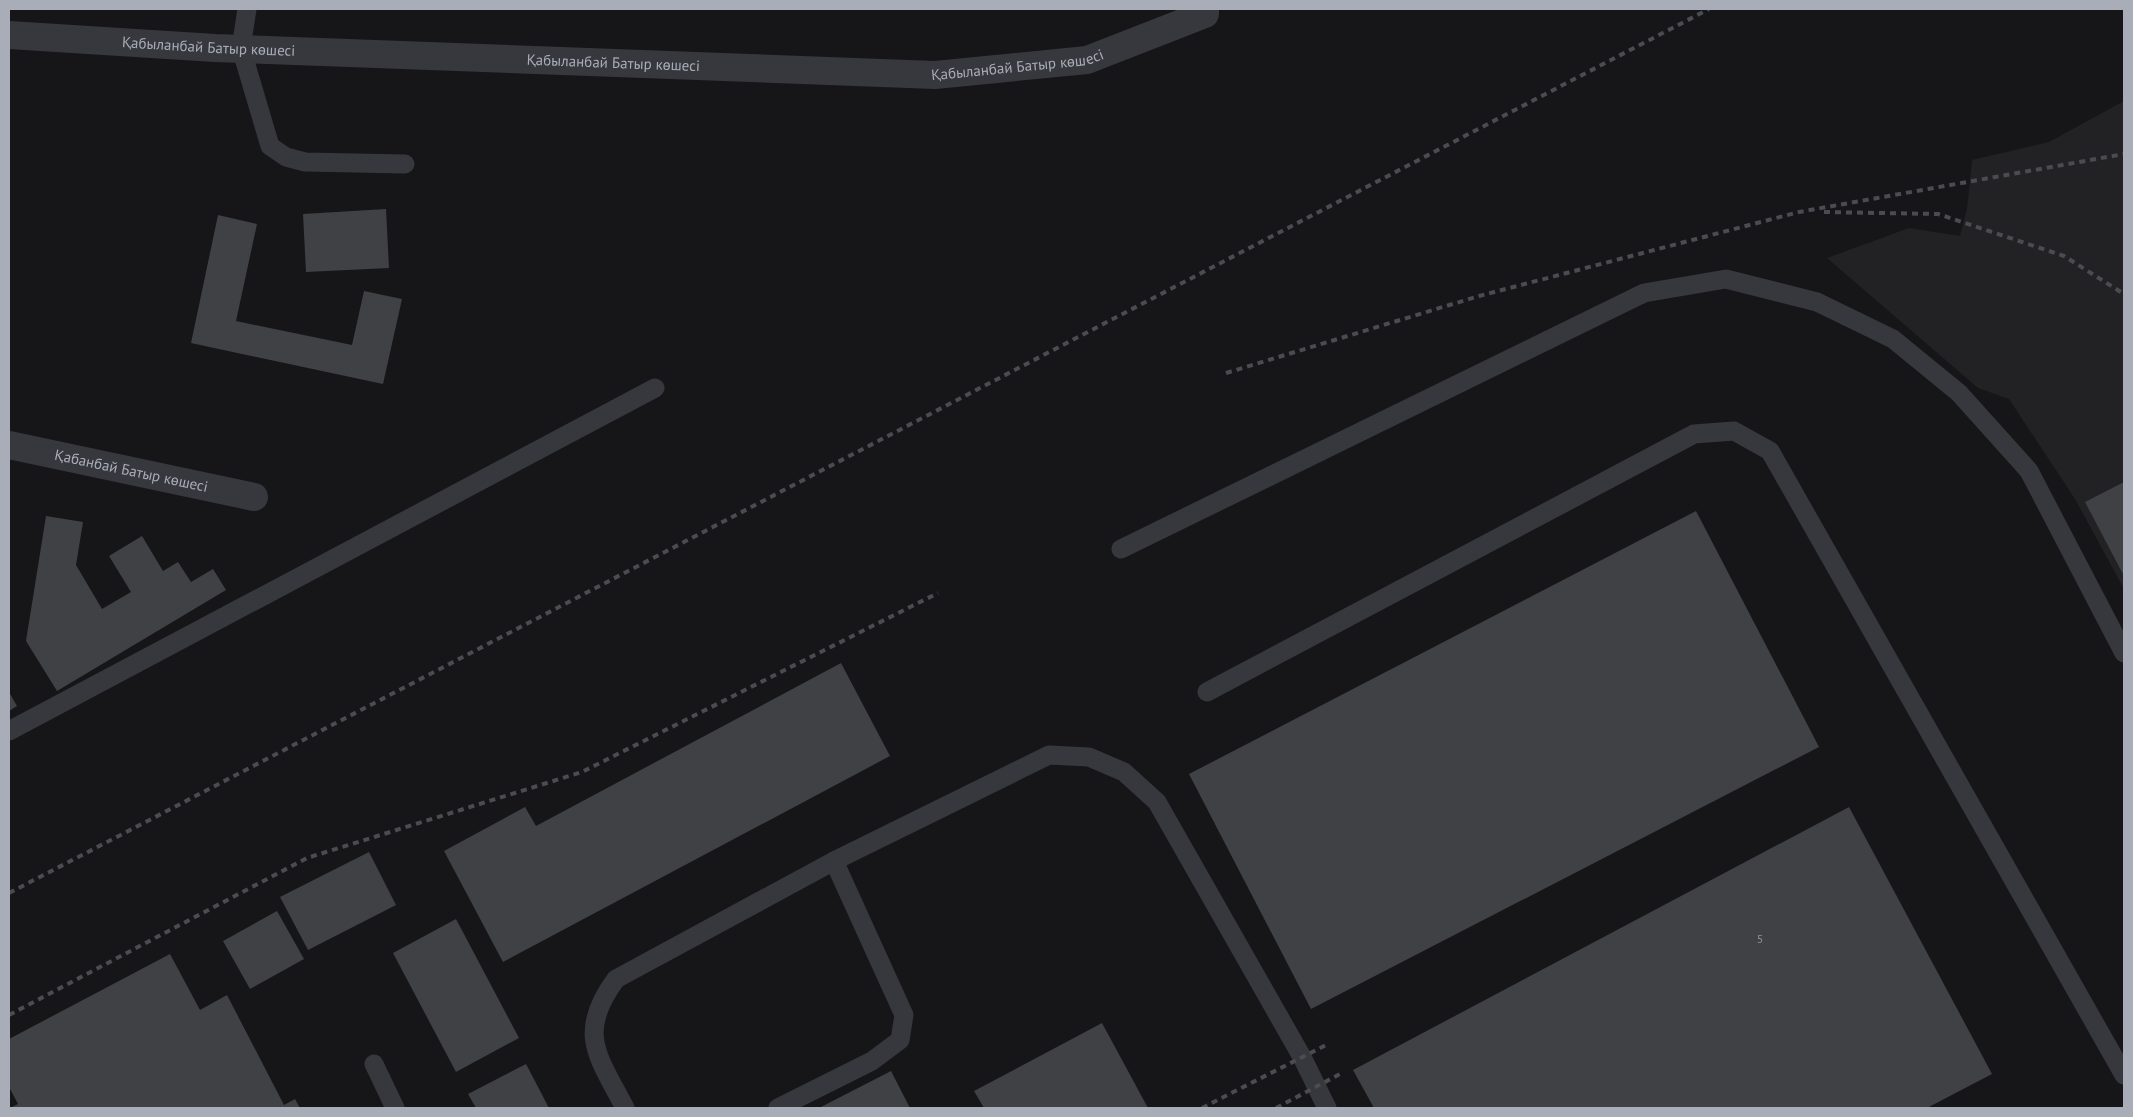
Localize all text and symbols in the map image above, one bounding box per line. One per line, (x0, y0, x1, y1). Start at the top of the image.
street label: Қабыланбай Батыр көшесі (121, 32, 296, 60)
street label: Қабыланбай Батыр көшесі (930, 44, 1106, 84)
street label: Қабыланбай Батыр көшесі (526, 50, 700, 75)
street label: Қабанбай Батыр көшесі (53, 445, 210, 496)
house number: 5 (1757, 931, 1763, 946)

